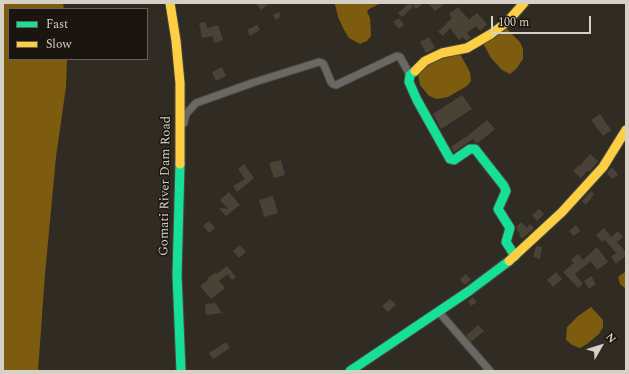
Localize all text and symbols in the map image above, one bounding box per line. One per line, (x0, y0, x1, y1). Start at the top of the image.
legend (8, 8, 148, 60)
scale bar (493, 8, 593, 34)
text: 100 m (498, 13, 529, 32)
text: Fast (46, 15, 68, 34)
text: Slow (46, 35, 71, 54)
street label: Gomati River Dam Road (157, 116, 175, 256)
north arrow (581, 326, 621, 366)
text: N (601, 329, 620, 347)

